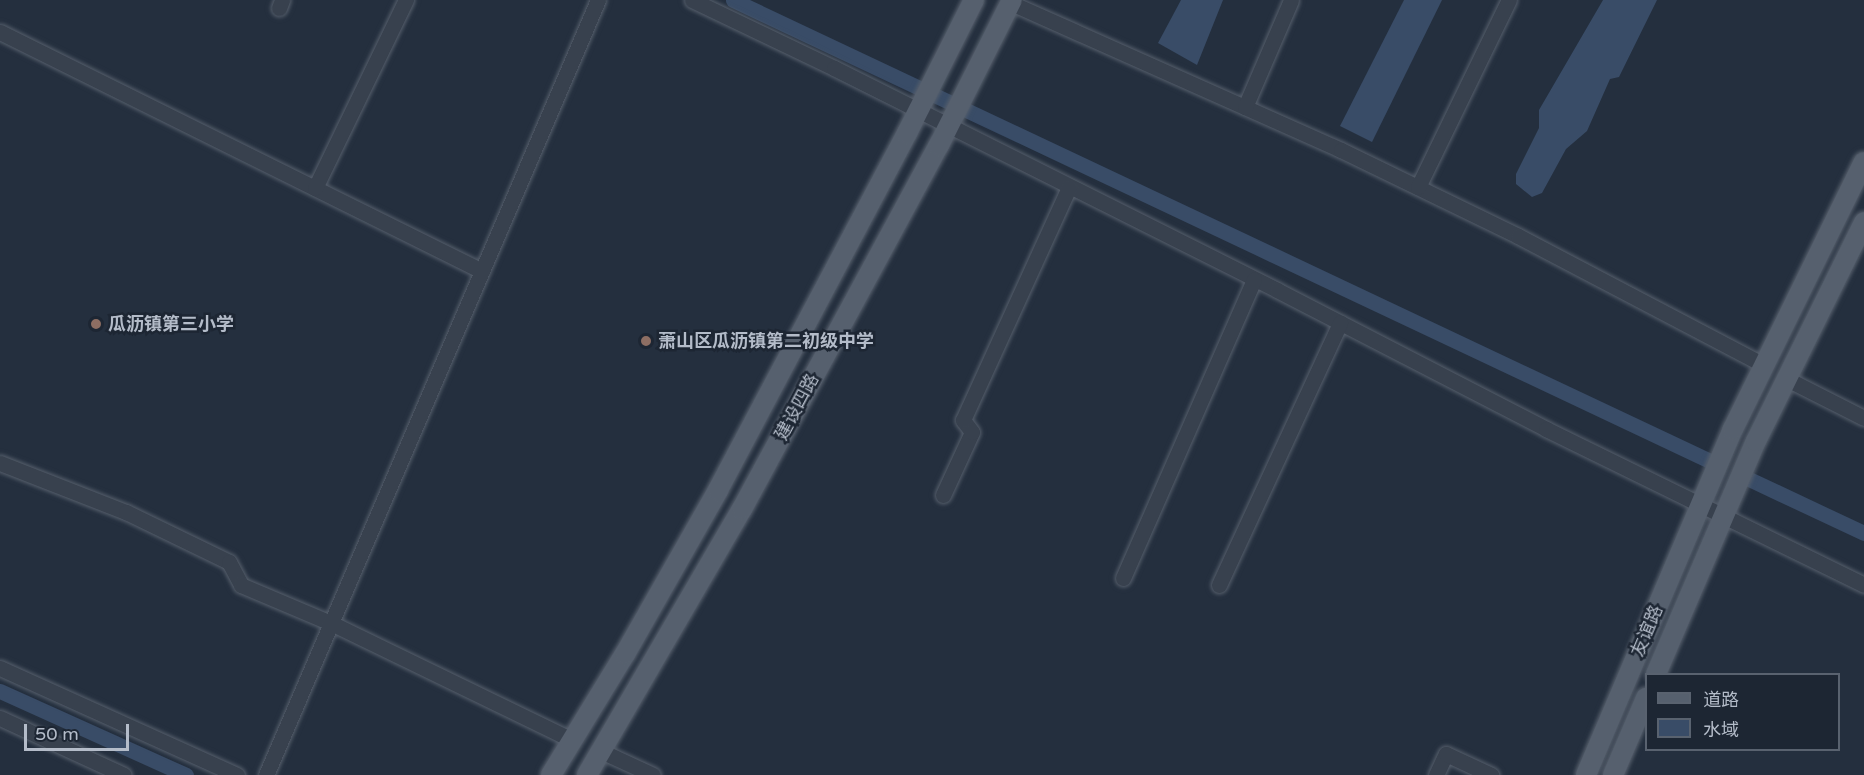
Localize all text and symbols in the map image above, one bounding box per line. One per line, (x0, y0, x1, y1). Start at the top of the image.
place label: 瓜沥镇第三小学 (108, 313, 234, 335)
marker: 瓜沥镇第三小学 (89, 317, 103, 331)
place label: 萧山区瓜沥镇第二初级中学 (658, 330, 874, 352)
marker: 萧山区瓜沥镇第二初级中学 (639, 334, 653, 348)
street label: 建设四路 (771, 370, 823, 444)
street label: 友谊路 (1627, 602, 1667, 660)
legend (1645, 673, 1840, 751)
text: 道路 (1703, 689, 1739, 711)
scale bar (27, 712, 132, 750)
text: 水域 (1703, 719, 1739, 741)
text: 50 m (35, 723, 79, 745)

